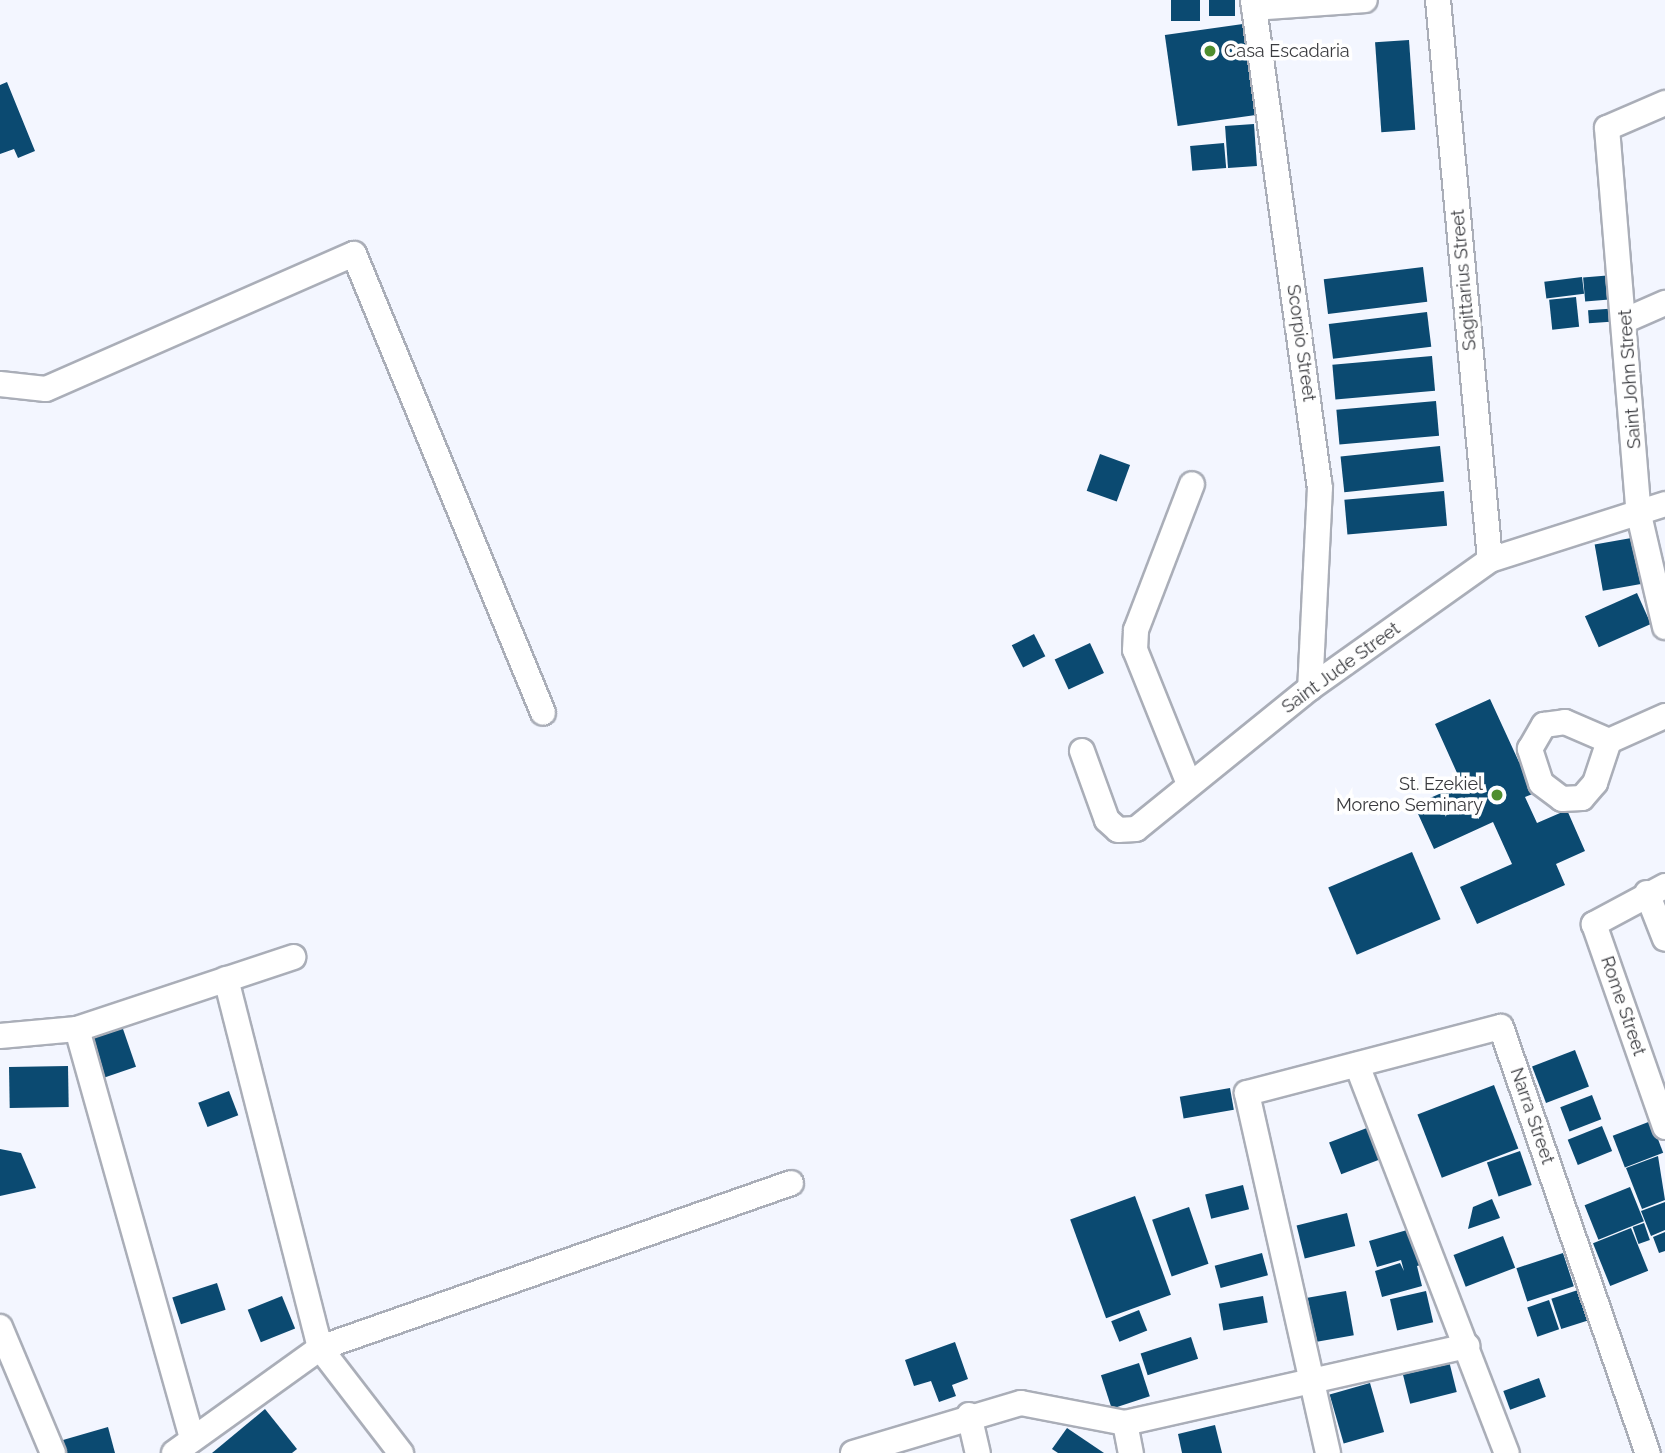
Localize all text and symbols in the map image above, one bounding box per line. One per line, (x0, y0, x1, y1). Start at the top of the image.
place label: Casa Escadaria (1224, 40, 1350, 62)
marker: Casa Escadaria (1202, 43, 1218, 59)
street label: Sagittarius Street (1447, 208, 1481, 352)
street label: Scorpio Street (1282, 283, 1320, 403)
street label: Saint John Street (1614, 308, 1646, 450)
street label: Saint Jude Street (1278, 618, 1404, 718)
place label: St. Ezekiel Moreno Seminary (1336, 774, 1483, 816)
marker: St. Ezekiel Moreno Seminary (1489, 787, 1505, 803)
street label: Rome Street (1596, 953, 1650, 1059)
street label: Narra Street (1505, 1065, 1559, 1167)

